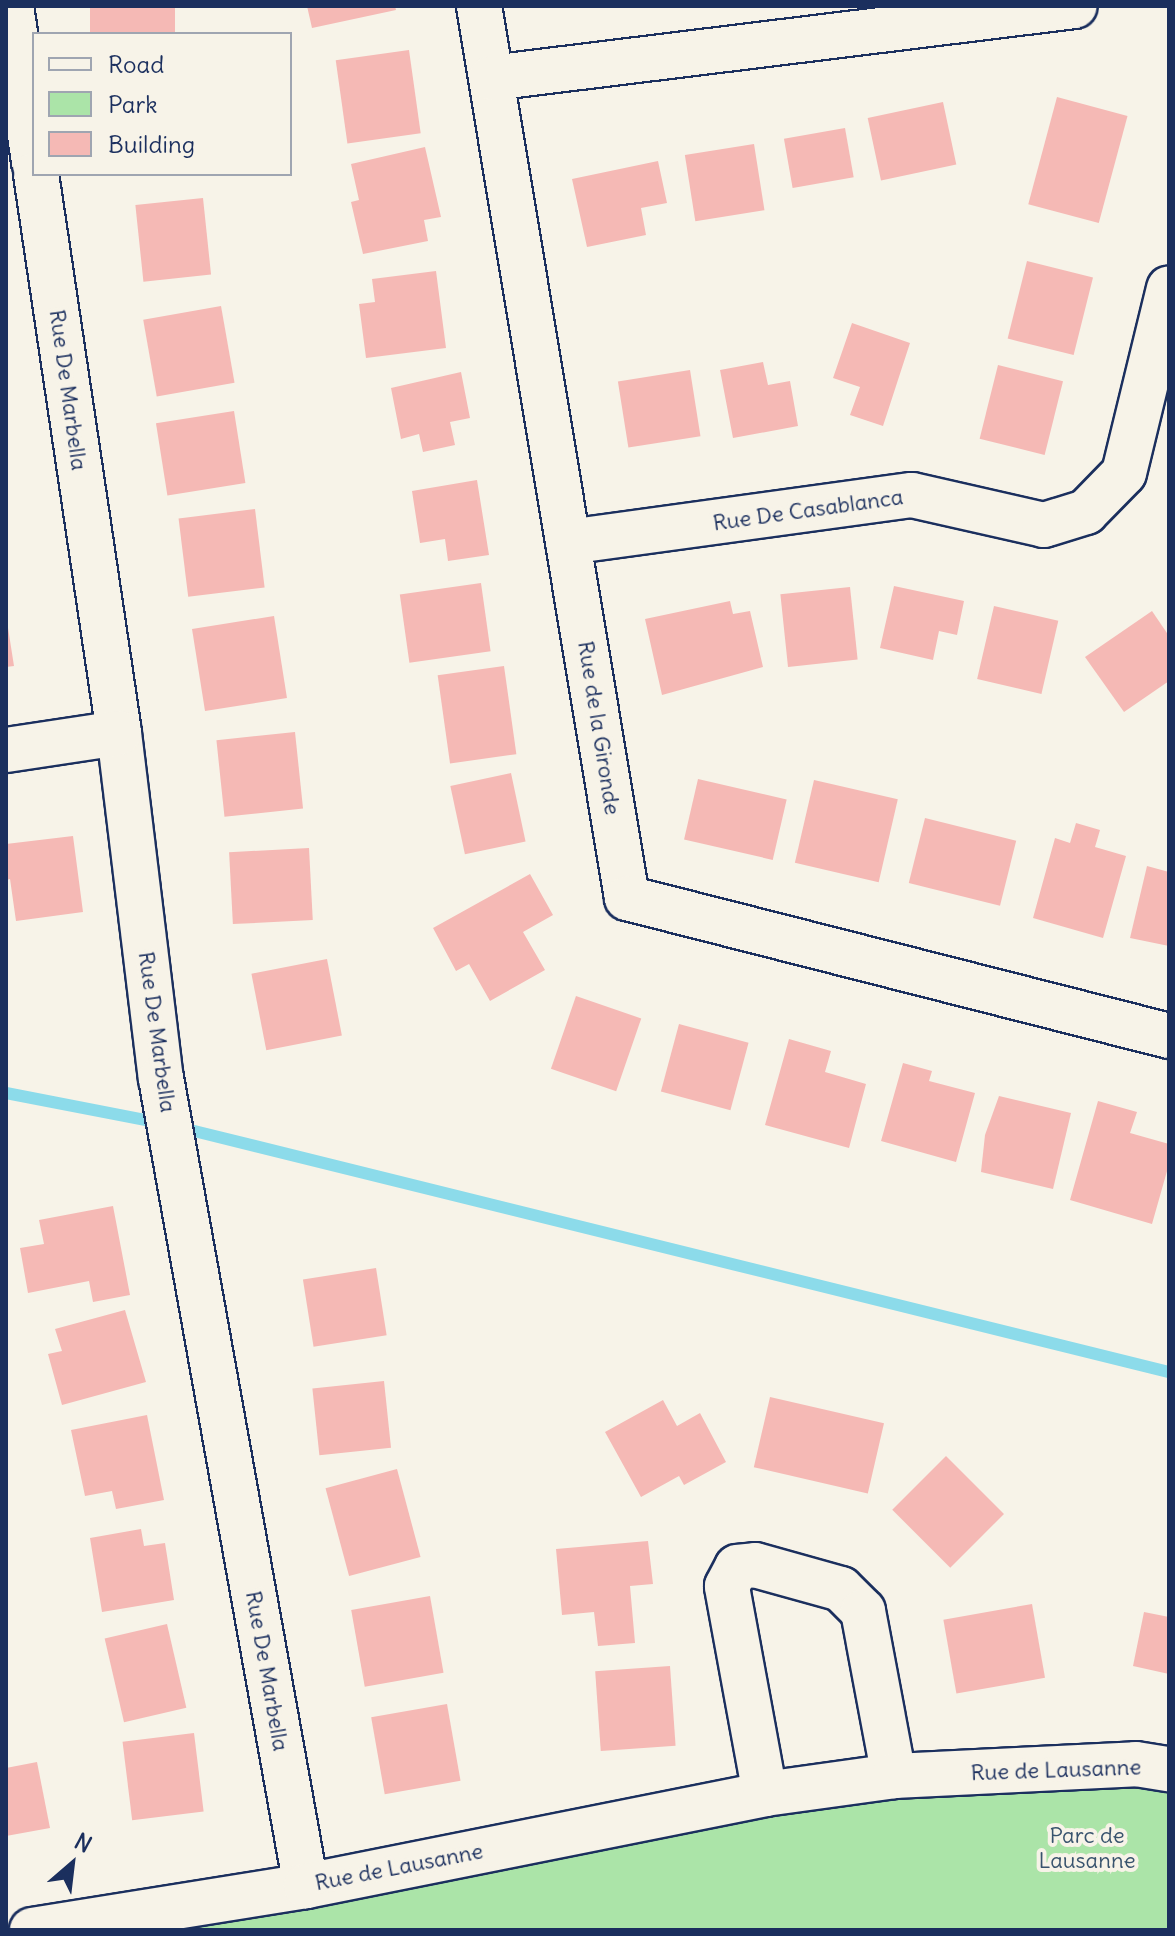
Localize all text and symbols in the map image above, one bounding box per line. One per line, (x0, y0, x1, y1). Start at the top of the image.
legend (32, 32, 292, 176)
text: Road (108, 49, 164, 79)
text: Park (108, 89, 158, 119)
text: Building (108, 129, 195, 159)
street label: Rue De Marbella (44, 308, 92, 472)
street label: Rue De Casablanca (711, 484, 905, 536)
street label: Rue de la Gironde (572, 639, 626, 817)
street label: Rue De Marbella (133, 950, 181, 1114)
street label: Rue De Marbella (240, 1589, 294, 1753)
street label: Rue de Lausanne (970, 1754, 1142, 1786)
park label: Parc de Lausanne (1038, 1822, 1136, 1874)
north arrow (32, 1824, 112, 1904)
text: N (70, 1827, 97, 1859)
street label: Rue de Lausanne (313, 1838, 485, 1896)

